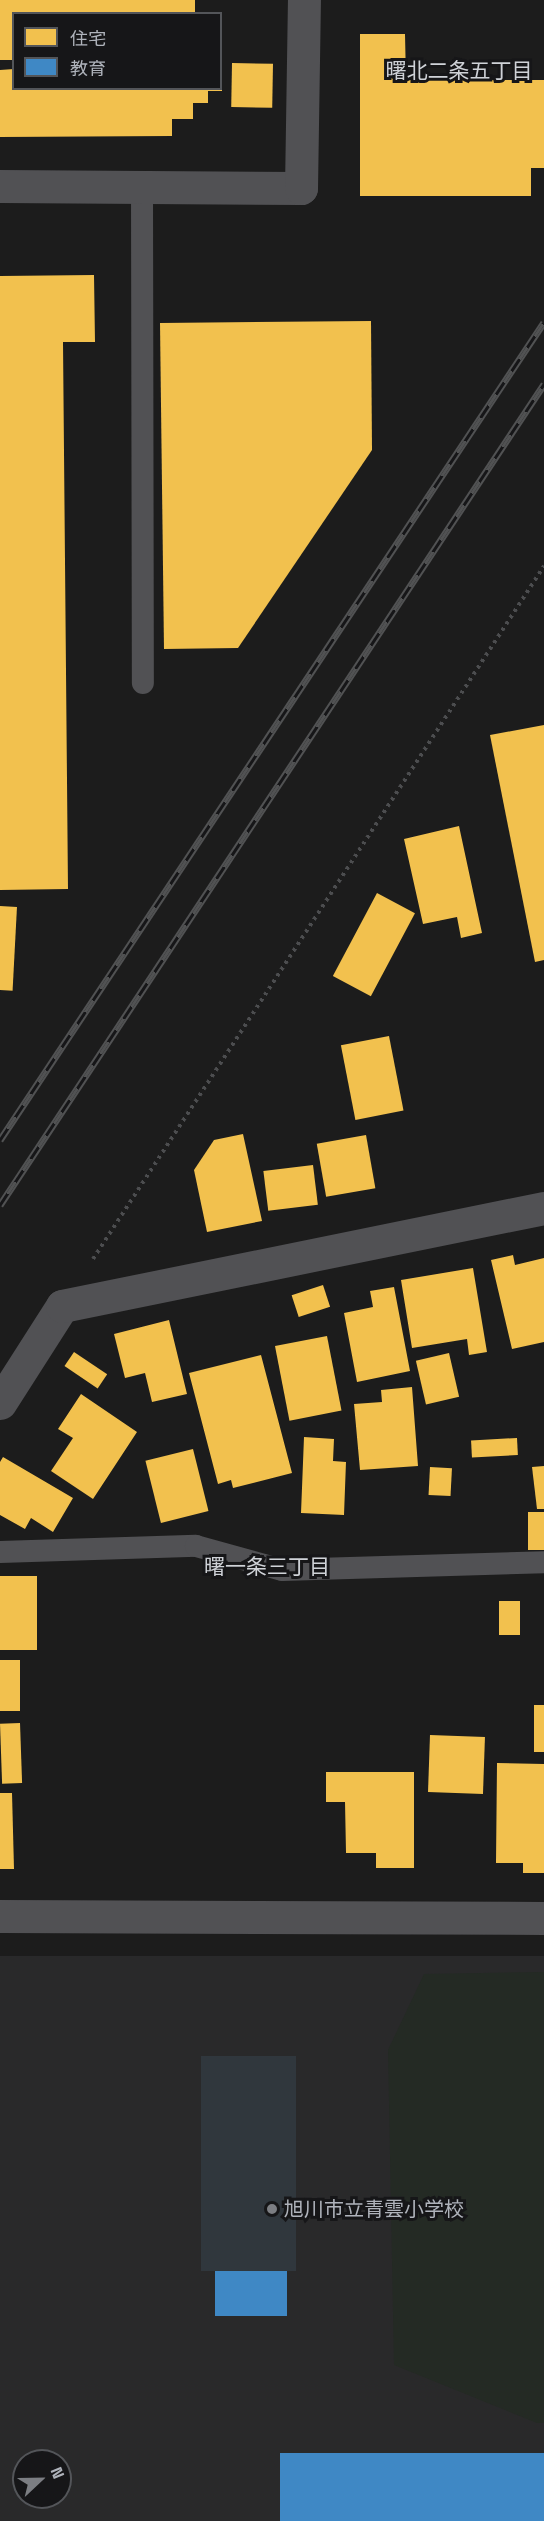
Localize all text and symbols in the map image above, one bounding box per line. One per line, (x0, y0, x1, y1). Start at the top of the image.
legend (12, 12, 222, 90)
text: 住宅 (70, 27, 106, 50)
text: 教育 (70, 57, 106, 80)
district label: 曙北二条五丁目 (386, 58, 532, 84)
district label: 曙一条三丁目 (204, 1554, 330, 1580)
place label: 旭川市立青雲小学校 (284, 2197, 464, 2221)
marker: 旭川市立青雲小学校 (265, 2202, 279, 2216)
north arrow (12, 2449, 72, 2509)
text: N (46, 2464, 69, 2482)

